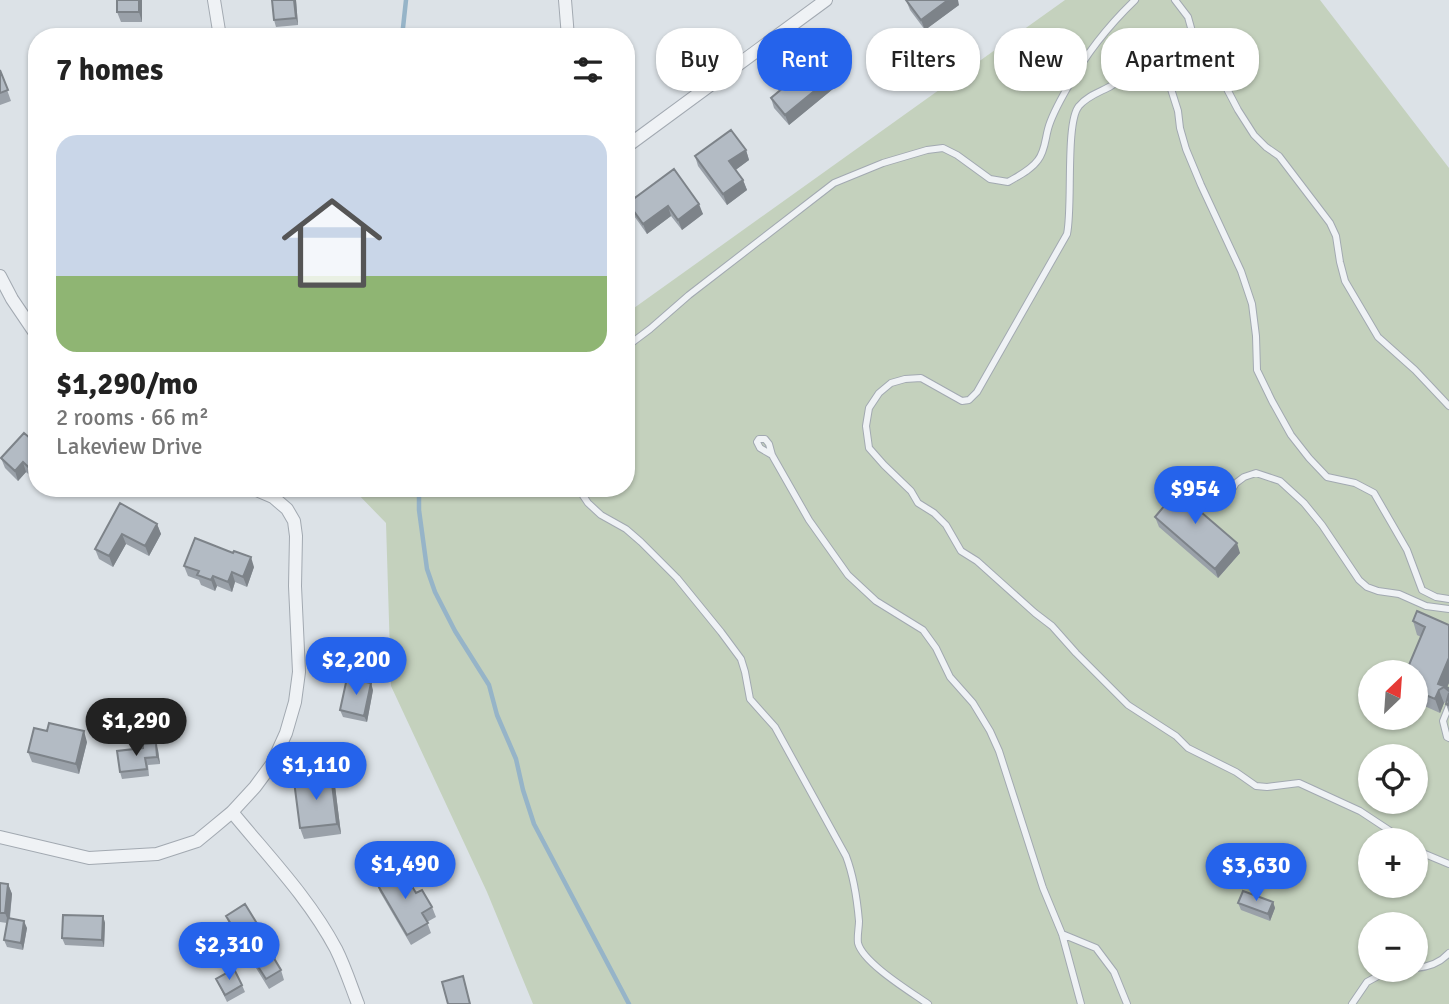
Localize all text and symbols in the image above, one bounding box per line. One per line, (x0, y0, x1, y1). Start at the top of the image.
chip: Buy (656, 28, 743, 91)
chip: Rent (757, 28, 852, 91)
chip: Filters (866, 28, 980, 91)
chip: New (994, 28, 1087, 91)
chip: Apartment (1101, 28, 1259, 91)
icon: filters (569, 51, 607, 89)
text: 7 homes (56, 52, 163, 89)
icon: home (269, 180, 395, 306)
text: $1,290/mo (56, 366, 198, 403)
text: 2 rooms · 66 m² (56, 403, 209, 432)
text: Lakeview Drive (56, 432, 203, 461)
pin: $954 (1154, 466, 1236, 526)
text: $954 (1170, 474, 1220, 503)
pin: $2,200 (299, 638, 413, 697)
text: $2,200 (322, 645, 390, 674)
north arrow (1358, 660, 1428, 730)
map controls (1358, 660, 1428, 982)
pin: $1,290 (79, 698, 193, 758)
text: $1,290 (102, 706, 170, 735)
pin: $1,110 (259, 742, 373, 802)
button: locate (1358, 744, 1428, 814)
text: $1,110 (282, 750, 350, 779)
button: + (1358, 828, 1428, 898)
pin: $1,490 (348, 842, 462, 901)
pin: $3,630 (1199, 844, 1313, 903)
text: $1,490 (371, 849, 439, 878)
text: $3,630 (1222, 851, 1290, 880)
button: − (1358, 912, 1428, 982)
pin: $2,310 (172, 922, 286, 982)
text: $2,310 (195, 930, 263, 959)

